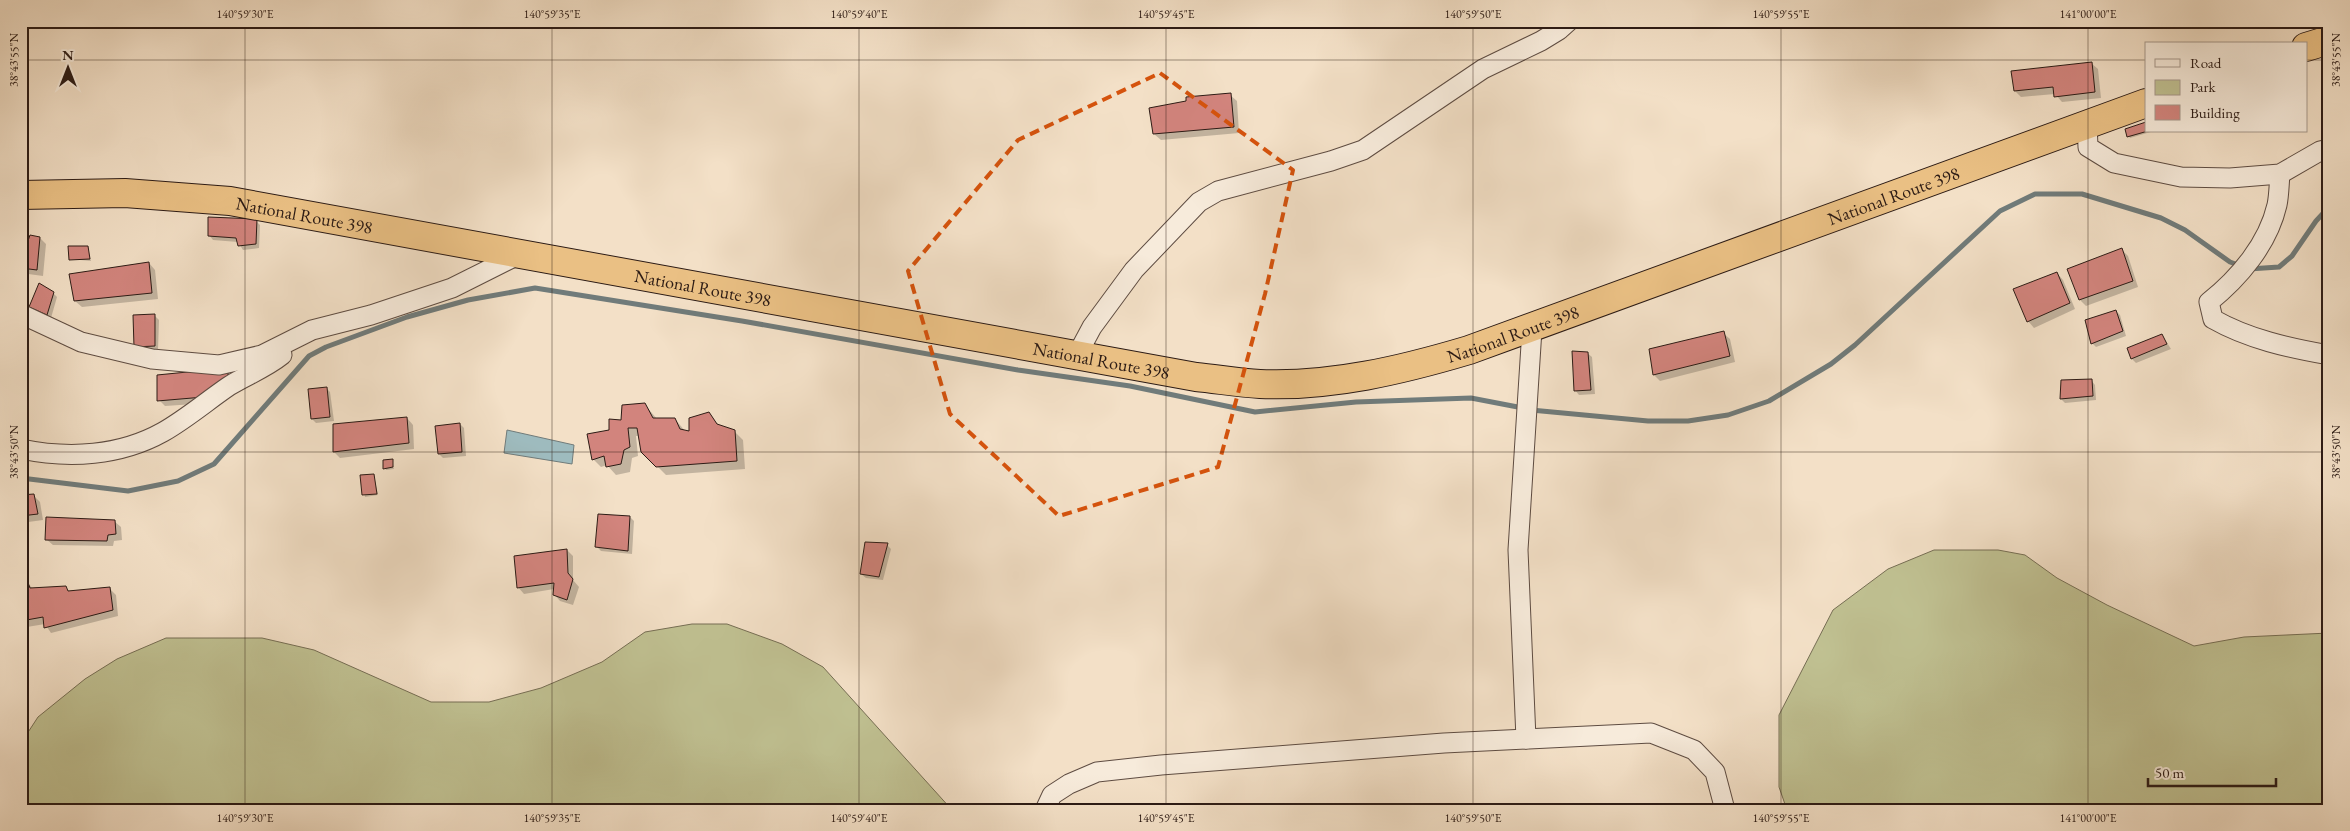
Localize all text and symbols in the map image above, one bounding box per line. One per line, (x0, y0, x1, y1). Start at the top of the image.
text: 140°59'30"E (217, 6, 274, 22)
text: 140°59'35"E (524, 6, 581, 22)
text: 140°59'40"E (831, 6, 888, 22)
text: 140°59'45"E (1138, 6, 1195, 22)
text: 140°59'50"E (1445, 6, 1502, 22)
text: 140°59'55"E (1753, 6, 1810, 22)
text: 141°00'00"E (2060, 6, 2117, 22)
text: 38°43'55"N (6, 33, 22, 87)
text: 38°43'55"N (2328, 33, 2344, 87)
north arrow (42, 42, 92, 92)
legend (2145, 42, 2308, 132)
text: N (62, 46, 74, 64)
text: Road (2190, 53, 2222, 72)
text: Park (2190, 77, 2217, 96)
text: Building (2190, 103, 2240, 122)
street label: National Route 398 (1824, 161, 1962, 230)
street label: National Route 398 (234, 191, 375, 238)
street label: National Route 398 (633, 263, 773, 311)
street label: National Route 398 (1444, 299, 1582, 367)
street label: National Route 398 (1031, 336, 1172, 383)
text: 38°43'50"N (6, 425, 22, 479)
text: 38°43'50"N (2328, 425, 2344, 479)
scale bar (2148, 756, 2275, 788)
text: 50 m (2155, 763, 2184, 782)
text: 140°59'30"E (217, 810, 274, 826)
text: 140°59'35"E (524, 810, 581, 826)
text: 140°59'40"E (831, 810, 888, 826)
text: 140°59'45"E (1138, 810, 1195, 826)
text: 140°59'50"E (1445, 810, 1502, 826)
text: 140°59'55"E (1753, 810, 1810, 826)
text: 141°00'00"E (2060, 810, 2117, 826)

